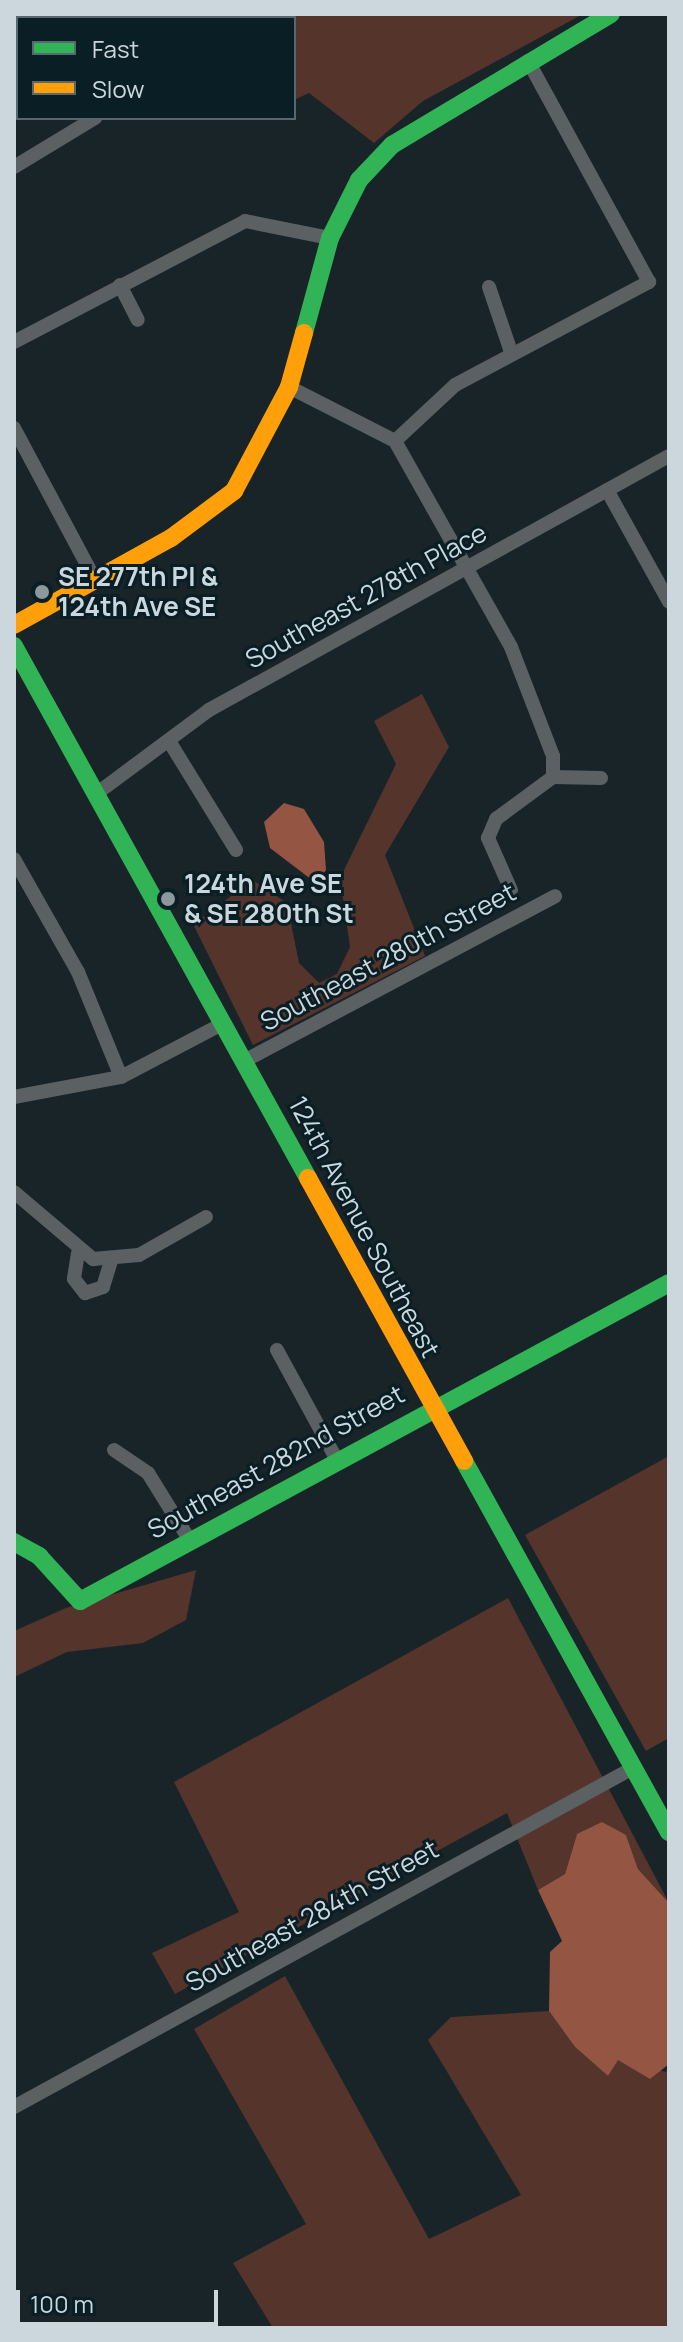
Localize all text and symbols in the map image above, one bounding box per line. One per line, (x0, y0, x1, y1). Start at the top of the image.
legend (16, 16, 296, 120)
text: Fast (92, 32, 139, 65)
text: Slow (92, 72, 145, 105)
street label: Southeast 278th Place (240, 517, 492, 675)
place label: SE 277th Pl & 124th Ave SE (58, 561, 218, 622)
marker: SE 277th Pl & 124th Ave SE (33, 583, 51, 601)
place label: 124th Ave SE & SE 280th St (184, 868, 354, 930)
street label: Southeast 280th Street (255, 876, 521, 1038)
marker: 124th Ave SE & SE 280th St (159, 890, 177, 908)
street label: 124th Avenue Southeast (282, 1091, 446, 1363)
street label: Southeast 282nd Street (142, 1378, 410, 1546)
street label: Southeast 284th Street (180, 1834, 444, 1998)
scale bar (20, 2274, 222, 2324)
text: 100 m (30, 2287, 94, 2320)

